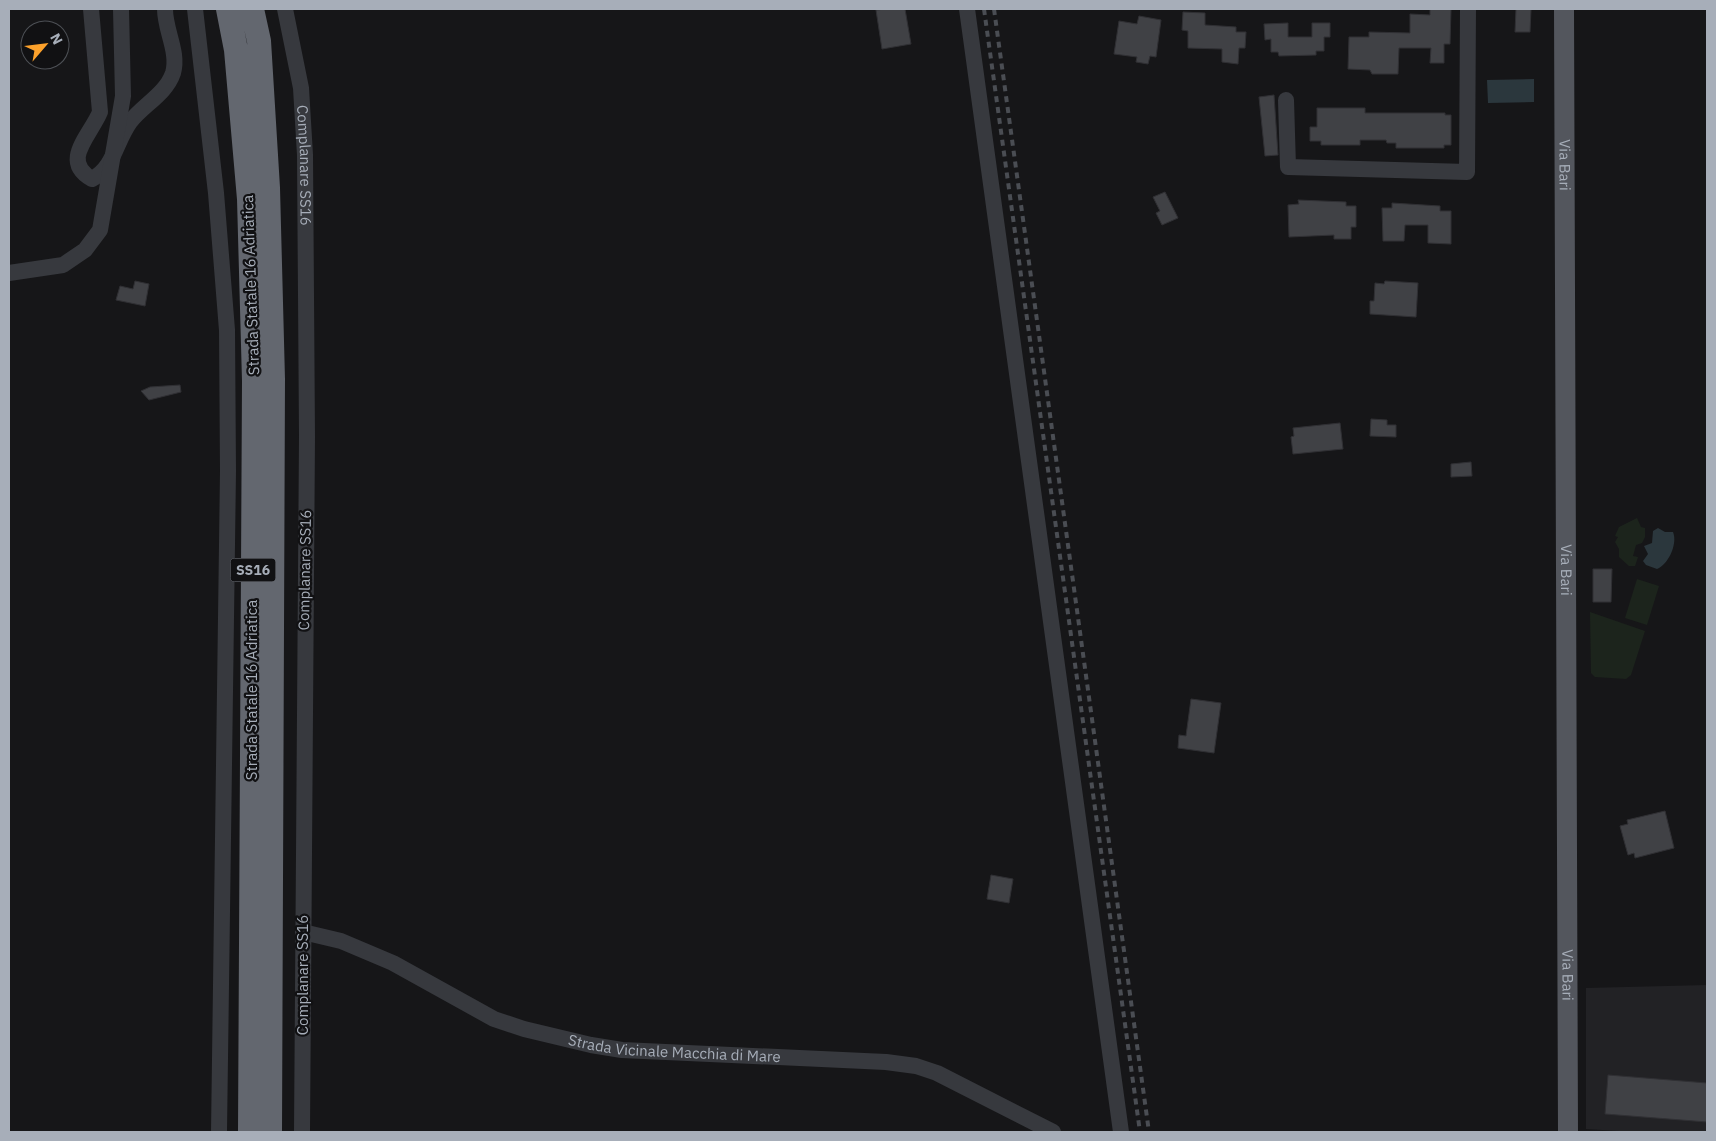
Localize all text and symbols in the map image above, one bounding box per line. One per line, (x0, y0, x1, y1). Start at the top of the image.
north arrow (20, 20, 70, 70)
text: N (46, 30, 67, 48)
street label: Complanare SS16 (293, 104, 316, 226)
street label: Via Bari (1555, 139, 1575, 191)
street label: Strada Statale 16 Adriatica (238, 194, 263, 376)
street label: Complanare SS16 (294, 510, 315, 630)
street label: Via Bari (1557, 544, 1576, 596)
road number: SS16 (230, 558, 276, 582)
street label: Strada Statale 16 Adriatica (242, 600, 261, 780)
street label: Complanare SS16 (293, 915, 312, 1035)
street label: Via Bari (1558, 949, 1578, 1001)
street label: Strada Vicinale Macchia di Mare (566, 1030, 781, 1066)

